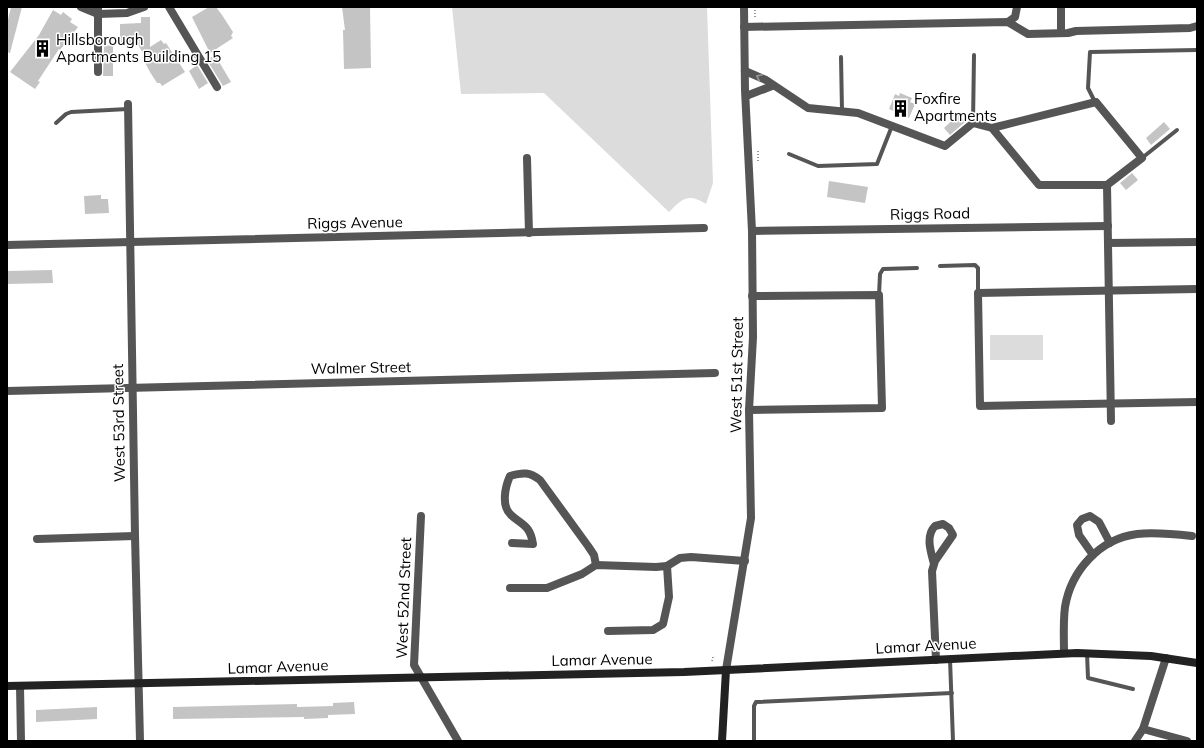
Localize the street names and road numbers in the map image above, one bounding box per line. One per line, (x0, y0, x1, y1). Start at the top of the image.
street label: Riggs Road (890, 203, 970, 224)
street label: Riggs Avenue (307, 212, 403, 233)
street label: West 51st Street (726, 317, 747, 433)
street label: Walmer Street (311, 357, 411, 378)
street label: West 53rd Street (108, 364, 129, 482)
street label: West 52nd Street (392, 537, 415, 659)
street label: Lamar Avenue (875, 633, 977, 658)
street label: Lamar Avenue (551, 649, 653, 670)
street label: Lamar Avenue (227, 655, 329, 678)

